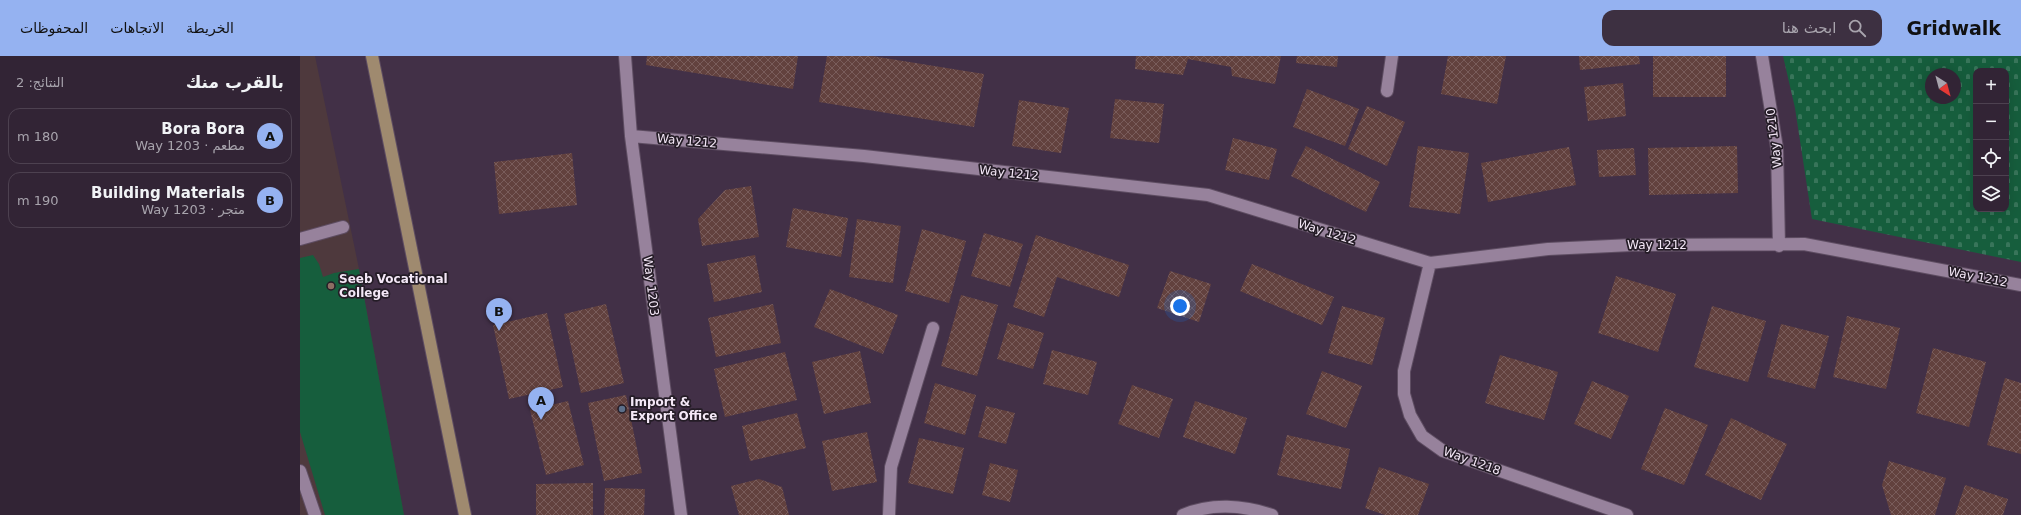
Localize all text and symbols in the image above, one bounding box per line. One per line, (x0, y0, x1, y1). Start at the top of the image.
search box (1602, 10, 1882, 46)
icon: search (1846, 17, 1868, 39)
text: Gridwalk (1906, 17, 2001, 39)
text: ابحث هنا (1782, 19, 1836, 37)
text: المحفوظات (20, 20, 88, 36)
text: الاتجاهات (110, 20, 164, 36)
text: الخريطة (186, 20, 234, 36)
north arrow (1925, 68, 1961, 104)
map controls (1973, 68, 2009, 212)
button: + (1973, 68, 2009, 104)
text: بالقرب منك (186, 72, 284, 92)
text: النتائج: 2 (16, 75, 64, 90)
button: − (1973, 104, 2009, 140)
street label: Way 1210 (1763, 107, 1785, 169)
text: Bora Bora (161, 120, 245, 138)
text: 180 m (17, 129, 59, 144)
text: A (265, 129, 275, 144)
street label: Way 1212 (657, 131, 717, 151)
text: مطعم · Way 1203 (135, 138, 245, 153)
button: locate (1973, 140, 2009, 176)
street label: Way 1212 (978, 163, 1040, 183)
button: layers (1973, 176, 2009, 212)
text: Building Materials (91, 184, 245, 202)
text: 190 m (17, 193, 59, 208)
text: B (265, 193, 275, 208)
text: متجر · Way 1203 (141, 202, 245, 217)
street label: Way 1212 (1296, 217, 1358, 247)
street label: Way 1212 (1627, 238, 1687, 252)
street label: Way 1203 (640, 255, 662, 317)
street label: Way 1212 (1947, 264, 2009, 290)
place label: Seeb Vocational College (339, 272, 448, 300)
marker: Seeb Vocational College (326, 281, 336, 291)
your location (1170, 296, 1190, 316)
pin: B (486, 298, 512, 331)
pin: A (528, 387, 554, 420)
place label: Import & Export Office (630, 395, 717, 423)
marker: Import & Export Office (617, 404, 627, 414)
street label: Way 1218 (1441, 444, 1503, 478)

